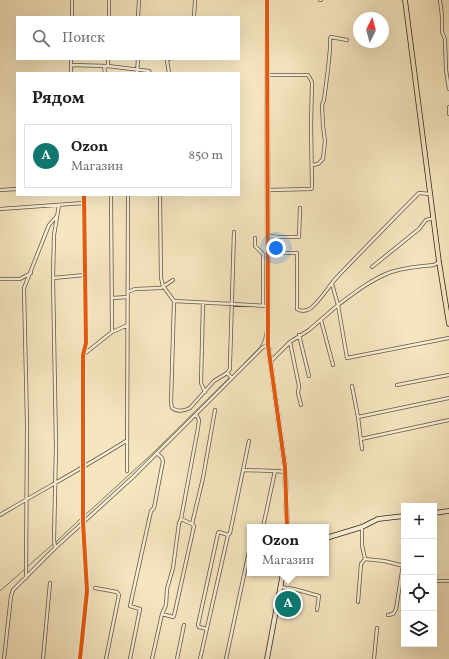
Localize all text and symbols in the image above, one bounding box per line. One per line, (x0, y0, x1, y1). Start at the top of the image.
north arrow (353, 12, 389, 48)
search box (16, 16, 240, 60)
icon: search (30, 27, 52, 49)
text: Поиск (62, 28, 105, 49)
text: Рядом (32, 87, 85, 110)
text: Ozon (71, 137, 108, 158)
text: A (41, 147, 51, 165)
text: 850 m (189, 147, 223, 165)
text: Магазин (71, 158, 123, 176)
your location (266, 238, 286, 258)
map controls (401, 503, 437, 647)
button: + (401, 503, 437, 539)
popup (247, 524, 329, 576)
text: Ozon (262, 531, 299, 552)
button: − (401, 539, 437, 575)
text: Магазин (262, 552, 314, 570)
button: locate (401, 575, 437, 611)
pin: A (275, 589, 301, 619)
button: layers (401, 611, 437, 647)

